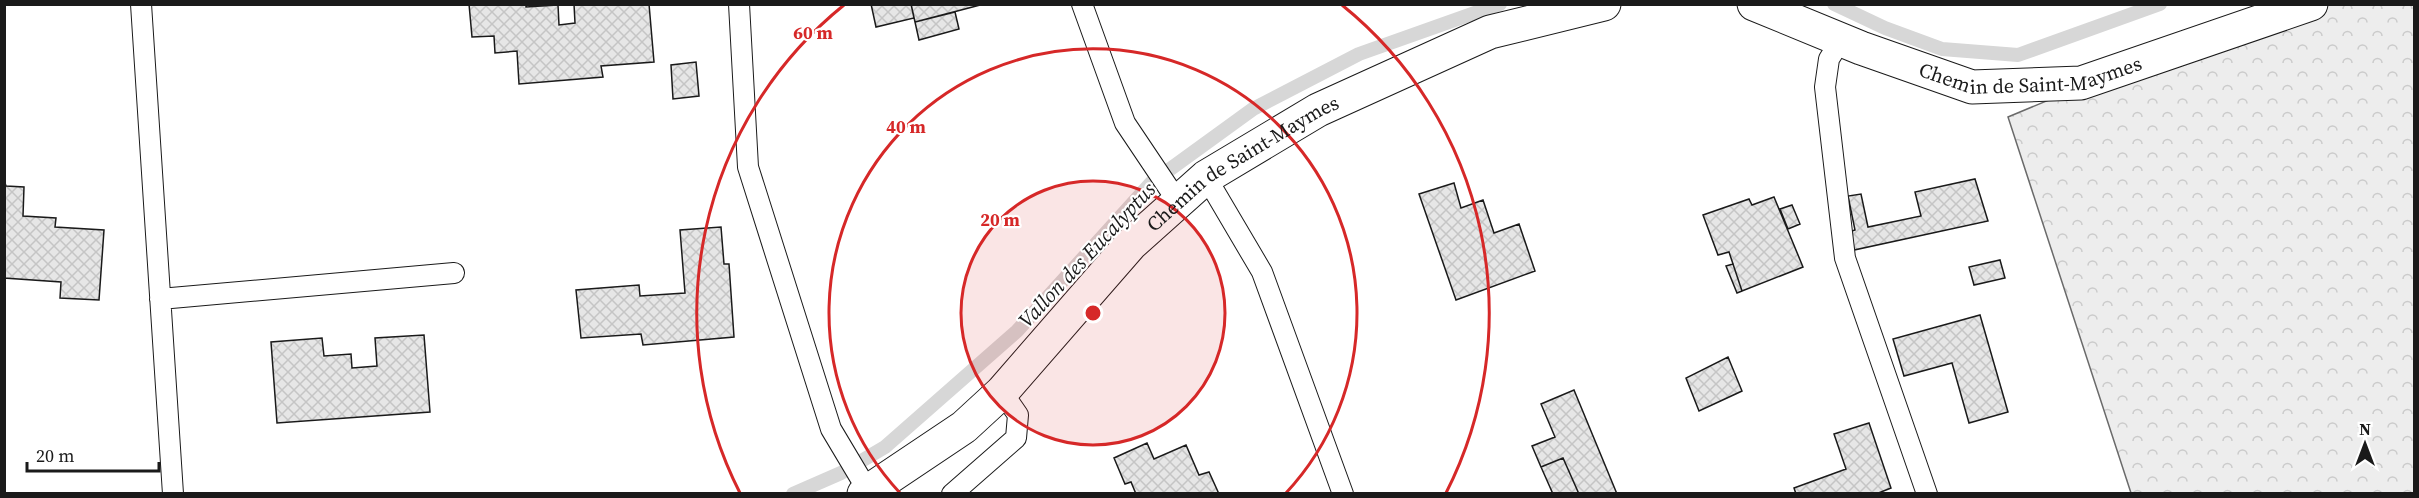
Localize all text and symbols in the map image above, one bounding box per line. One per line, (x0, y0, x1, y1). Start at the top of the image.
text: 60 m (793, 20, 833, 45)
street label: Chemin de Saint-Maymes (1915, 49, 2146, 101)
street label: Chemin de Saint-Maymes (1140, 88, 1343, 238)
text: 40 m (886, 114, 926, 139)
water label: Vallon des Eucalyptus (1011, 175, 1162, 334)
text: 20 m (980, 207, 1020, 232)
centre of rings (1083, 303, 1103, 323)
north arrow (2335, 414, 2395, 474)
text: N (2359, 418, 2371, 440)
scale bar (27, 435, 159, 473)
text: 20 m (36, 443, 74, 468)

